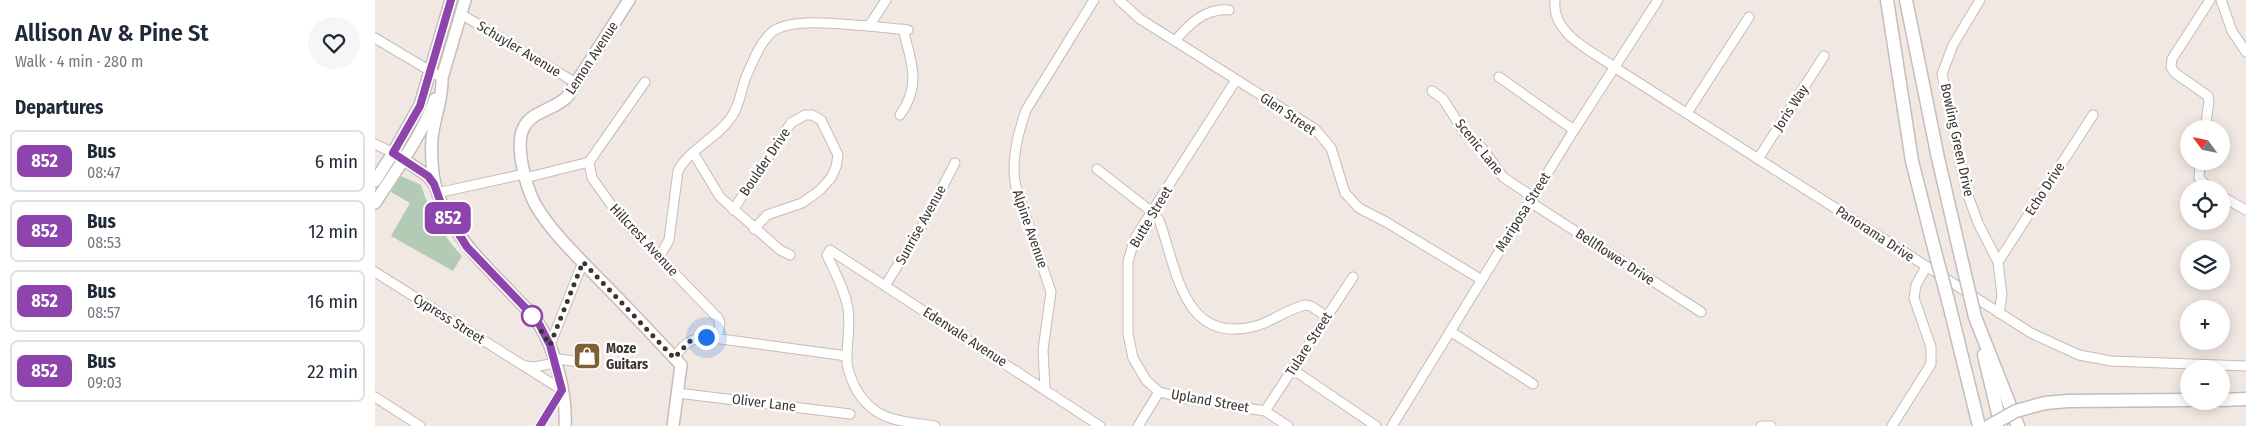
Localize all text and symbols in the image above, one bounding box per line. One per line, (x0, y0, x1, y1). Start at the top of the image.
button: heart (308, 17, 360, 69)
street label: Schuyler Avenue (474, 17, 564, 81)
street label: Lemon Avenue (562, 18, 622, 98)
text: Allison Av & Pine St (15, 19, 209, 47)
text: Walk · 4 min · 280 m (15, 52, 143, 71)
street label: Joris Way (1770, 81, 1813, 134)
street label: Bowling Green Drive (1937, 82, 1977, 198)
street label: Glen Street (1257, 89, 1319, 139)
text: Departures (15, 96, 103, 119)
street label: Scenic Lane (1451, 116, 1507, 178)
north arrow (2180, 120, 2230, 170)
map controls (2180, 120, 2230, 410)
street label: Boulder Drive (736, 125, 794, 199)
text: Bus (87, 140, 116, 163)
text: 852 (31, 150, 58, 172)
text: 6 min (315, 150, 358, 173)
street label: Echo Drive (2022, 159, 2068, 219)
text: 08:47 (87, 163, 121, 182)
street label: Mariposa Street (1492, 169, 1554, 255)
button: locate (2180, 180, 2230, 230)
street label: Sunrise Avenue (892, 182, 950, 268)
street label: Butte Street (1126, 183, 1176, 251)
street label: Alpine Avenue (1009, 188, 1051, 270)
street label: Hillcrest Avenue (606, 200, 682, 280)
line badge: 852 (419, 202, 477, 234)
street label: Panorama Drive (1833, 202, 1917, 266)
text: 852 (435, 207, 461, 229)
text: Bus (87, 210, 116, 233)
text: 852 (31, 220, 58, 242)
text: 12 min (308, 220, 358, 243)
street label: Bellflower Drive (1572, 225, 1658, 289)
text: 08:53 (87, 233, 121, 252)
button: layers (2180, 240, 2230, 290)
text: Bus (87, 280, 116, 303)
text: 852 (31, 290, 58, 312)
text: 16 min (307, 290, 358, 313)
street label: Cypress Street (410, 290, 488, 348)
button: + (2180, 300, 2230, 350)
text: 08:57 (87, 303, 120, 322)
street label: Edenvale Avenue (920, 304, 1010, 370)
unlabelled marker (521, 305, 543, 327)
street label: Tulare Street (1282, 308, 1336, 379)
your location (694, 325, 719, 350)
place label: Moze Guitars (606, 340, 648, 373)
shop icon: Moze Guitars (572, 341, 602, 371)
text: Bus (87, 350, 116, 373)
text: 852 (31, 360, 58, 382)
text: 22 min (307, 360, 358, 383)
button: − (2180, 360, 2230, 410)
text: 09:03 (87, 373, 122, 392)
street label: Upland Street (1170, 386, 1251, 416)
street label: Oliver Lane (731, 391, 797, 415)

